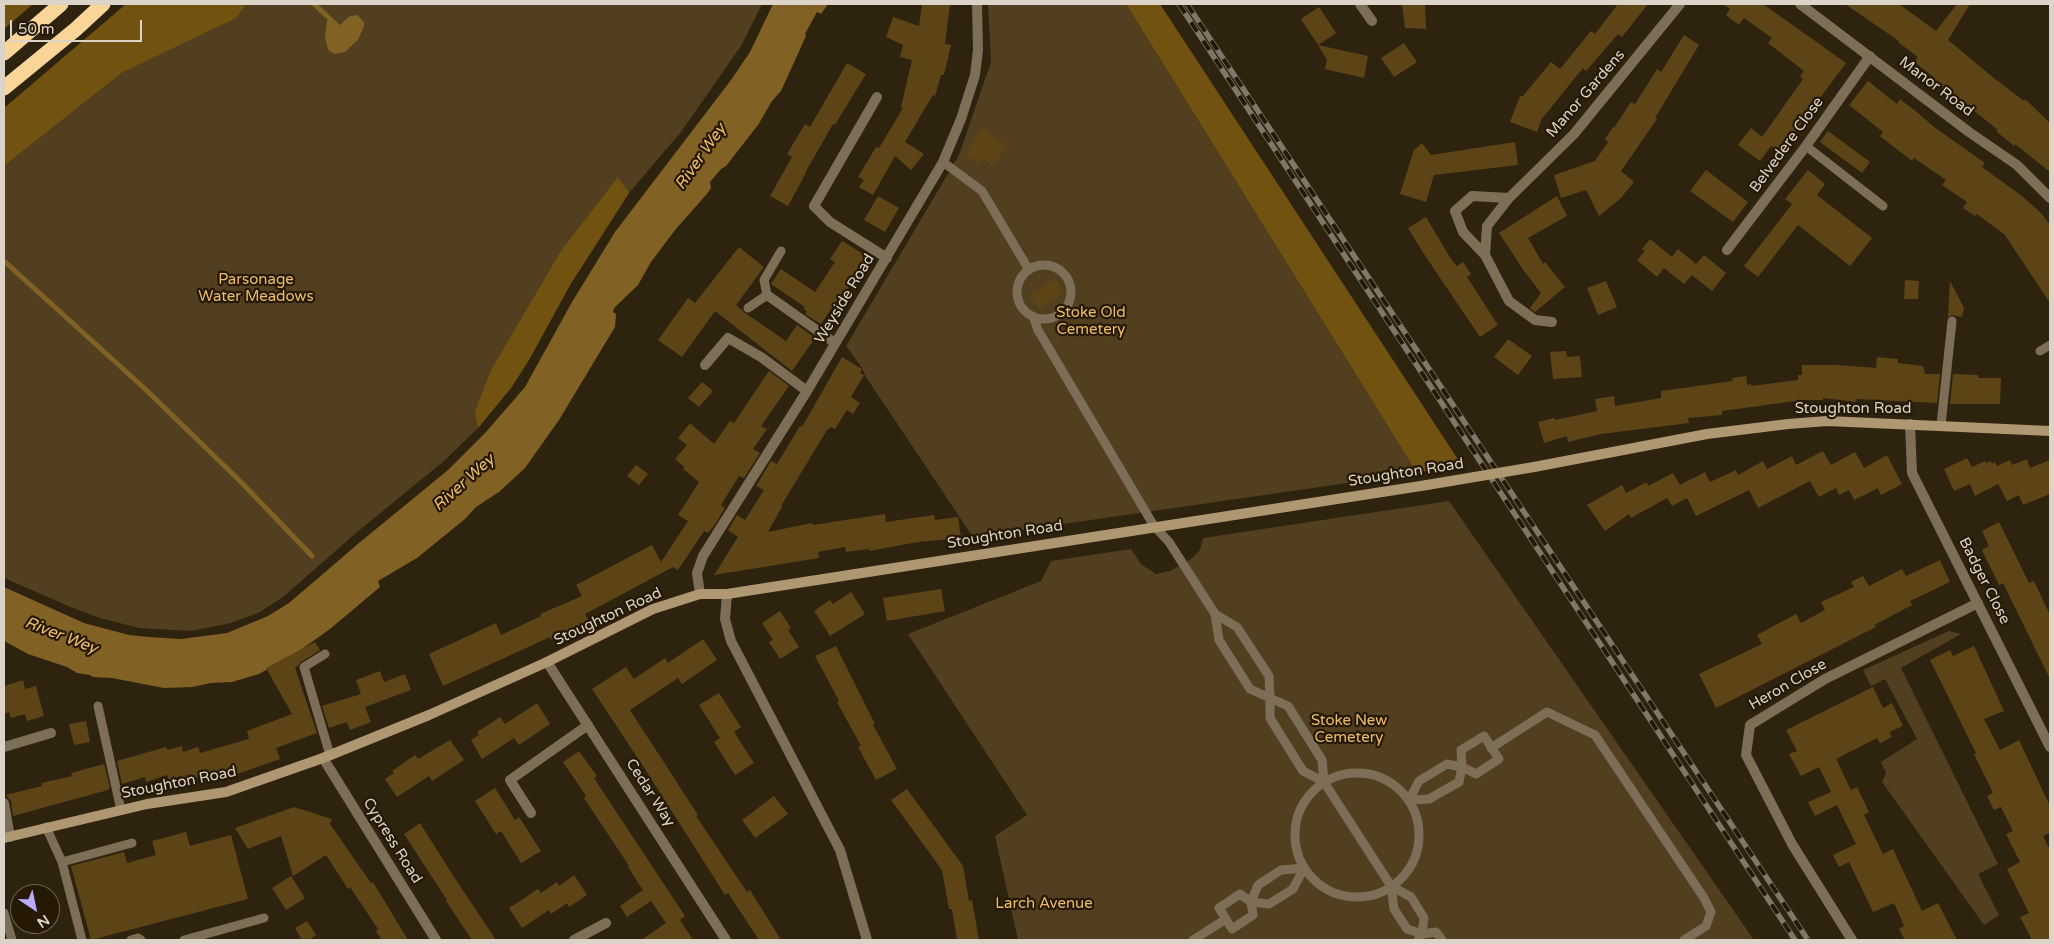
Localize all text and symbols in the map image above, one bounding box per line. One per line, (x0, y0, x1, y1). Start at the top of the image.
scale bar (12, 10, 145, 42)
text: 50 m (18, 20, 55, 38)
street label: Manor Gardens (1543, 46, 1629, 142)
street label: Manor Road (1895, 53, 1977, 121)
street label: Belvedere Close (1746, 94, 1828, 196)
water label: River Wey (671, 120, 731, 194)
street label: Weyside Road (811, 251, 879, 347)
park label: Parsonage Water Meadows (198, 271, 314, 306)
park label: Stoke Old Cemetery (1056, 304, 1126, 339)
street label: Stoughton Road (1795, 400, 1911, 418)
water label: River Wey (429, 450, 499, 516)
street label: Stoughton Road (1347, 455, 1465, 491)
street label: Stoughton Road (946, 517, 1064, 553)
street label: Badger Close (1954, 535, 2014, 627)
street label: Stoughton Road (551, 584, 665, 650)
water label: River Wey (22, 613, 100, 659)
street label: Heron Close (1746, 656, 1830, 714)
park label: Stoke New Cemetery (1311, 712, 1387, 747)
street label: Cedar Way (621, 756, 679, 830)
street label: Stoughton Road (120, 763, 238, 803)
street label: Cypress Road (359, 795, 425, 887)
north arrow (10, 884, 60, 934)
park label: Larch Avenue (995, 895, 1093, 913)
text: N (34, 911, 53, 931)

